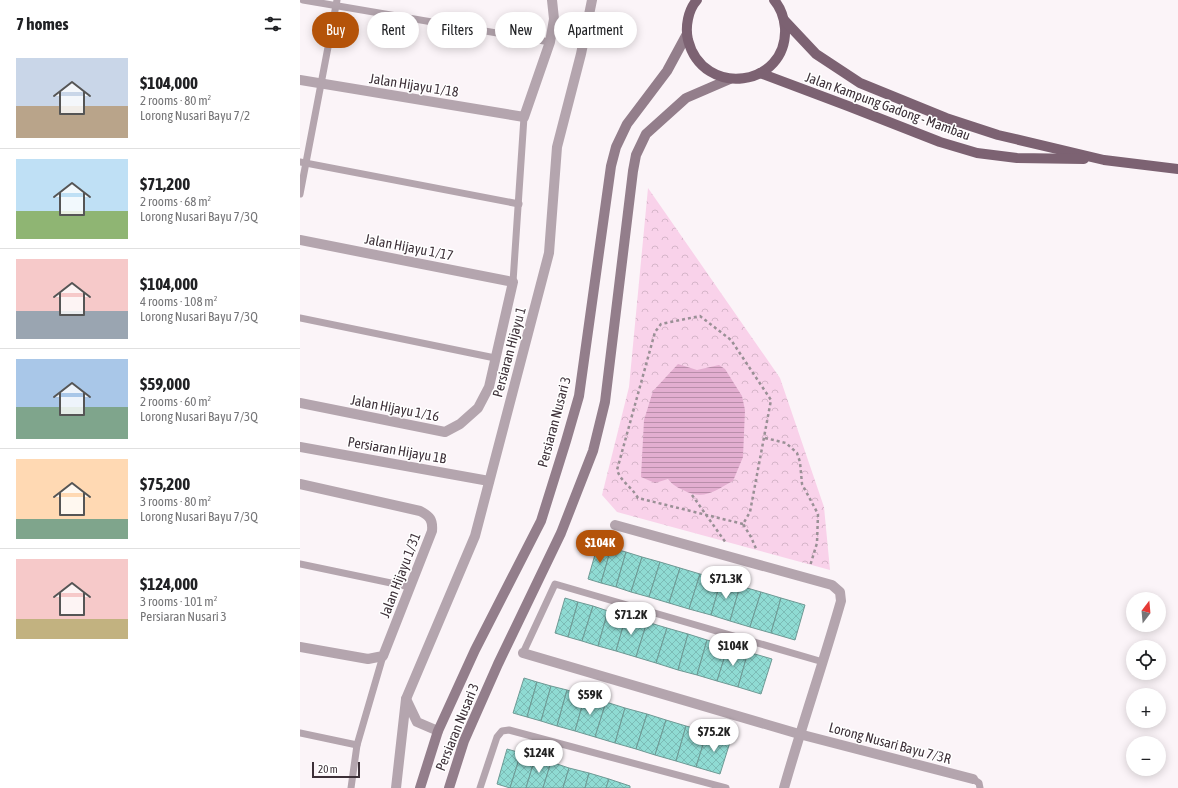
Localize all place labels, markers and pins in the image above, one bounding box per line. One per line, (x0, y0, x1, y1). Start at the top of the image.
pin: $104K (572, 530, 628, 564)
pin: $71.3K (693, 566, 759, 600)
pin: $71.2K (598, 602, 664, 636)
pin: $104K (705, 633, 761, 667)
pin: $59K (566, 682, 614, 716)
pin: $75.2K (681, 719, 747, 753)
pin: $124K (511, 740, 567, 774)

